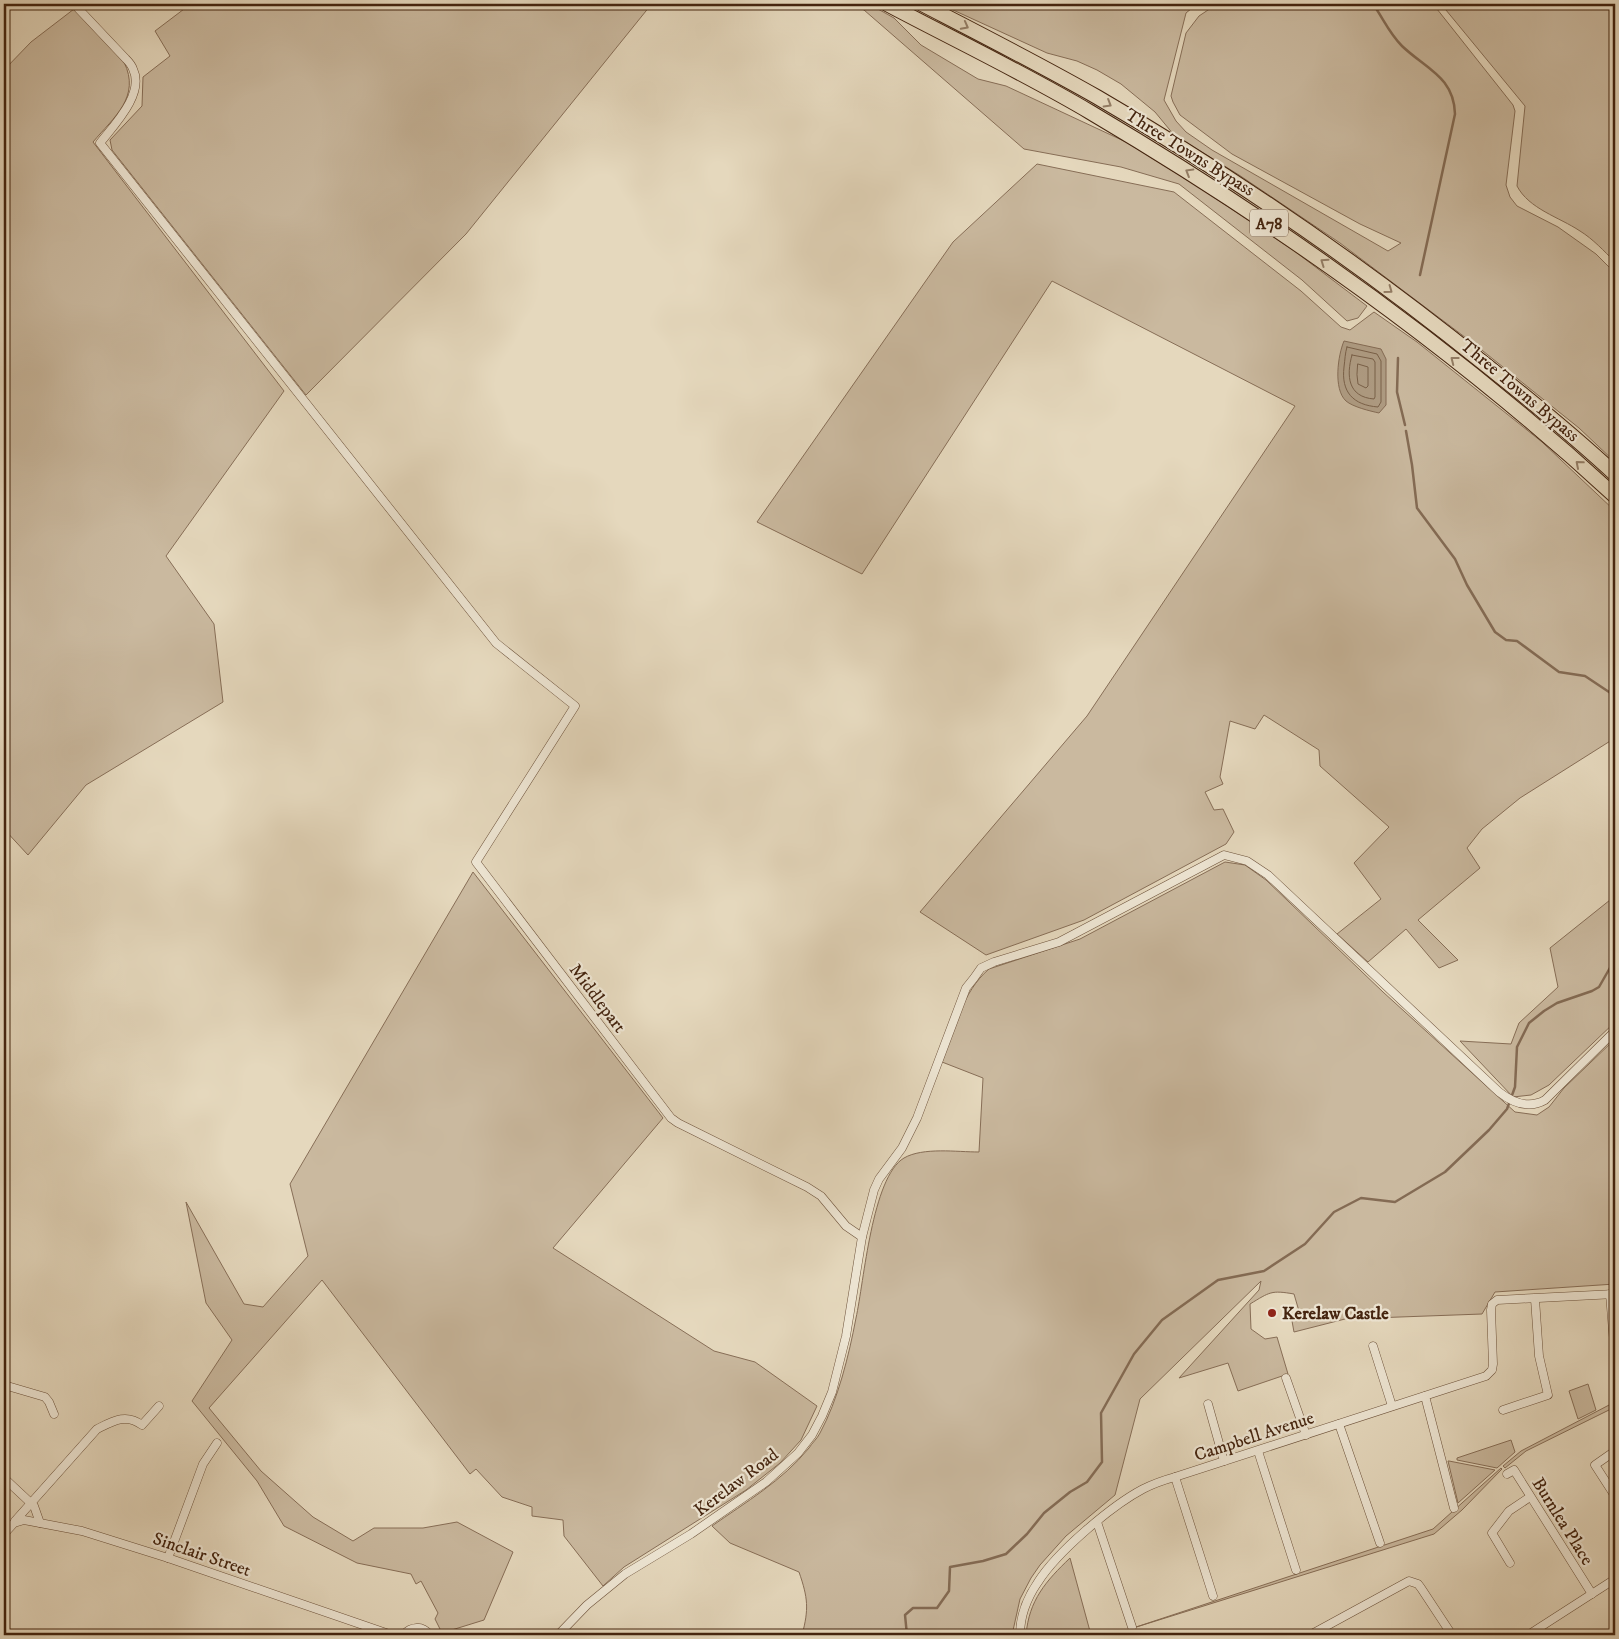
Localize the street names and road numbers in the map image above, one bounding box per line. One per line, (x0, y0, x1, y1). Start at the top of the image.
street label: Three Towns Bypass (1121, 104, 1258, 201)
road number: A78 (1250, 210, 1288, 237)
street label: Three Towns Bypass (1455, 335, 1583, 447)
street label: Middlepart (564, 960, 631, 1038)
street label: Campbell Avenue (1192, 1407, 1317, 1467)
street label: Kerelaw Road (690, 1444, 783, 1522)
street label: Burnlea Place (1527, 1474, 1598, 1569)
street label: Sinclair Street (150, 1528, 254, 1582)

